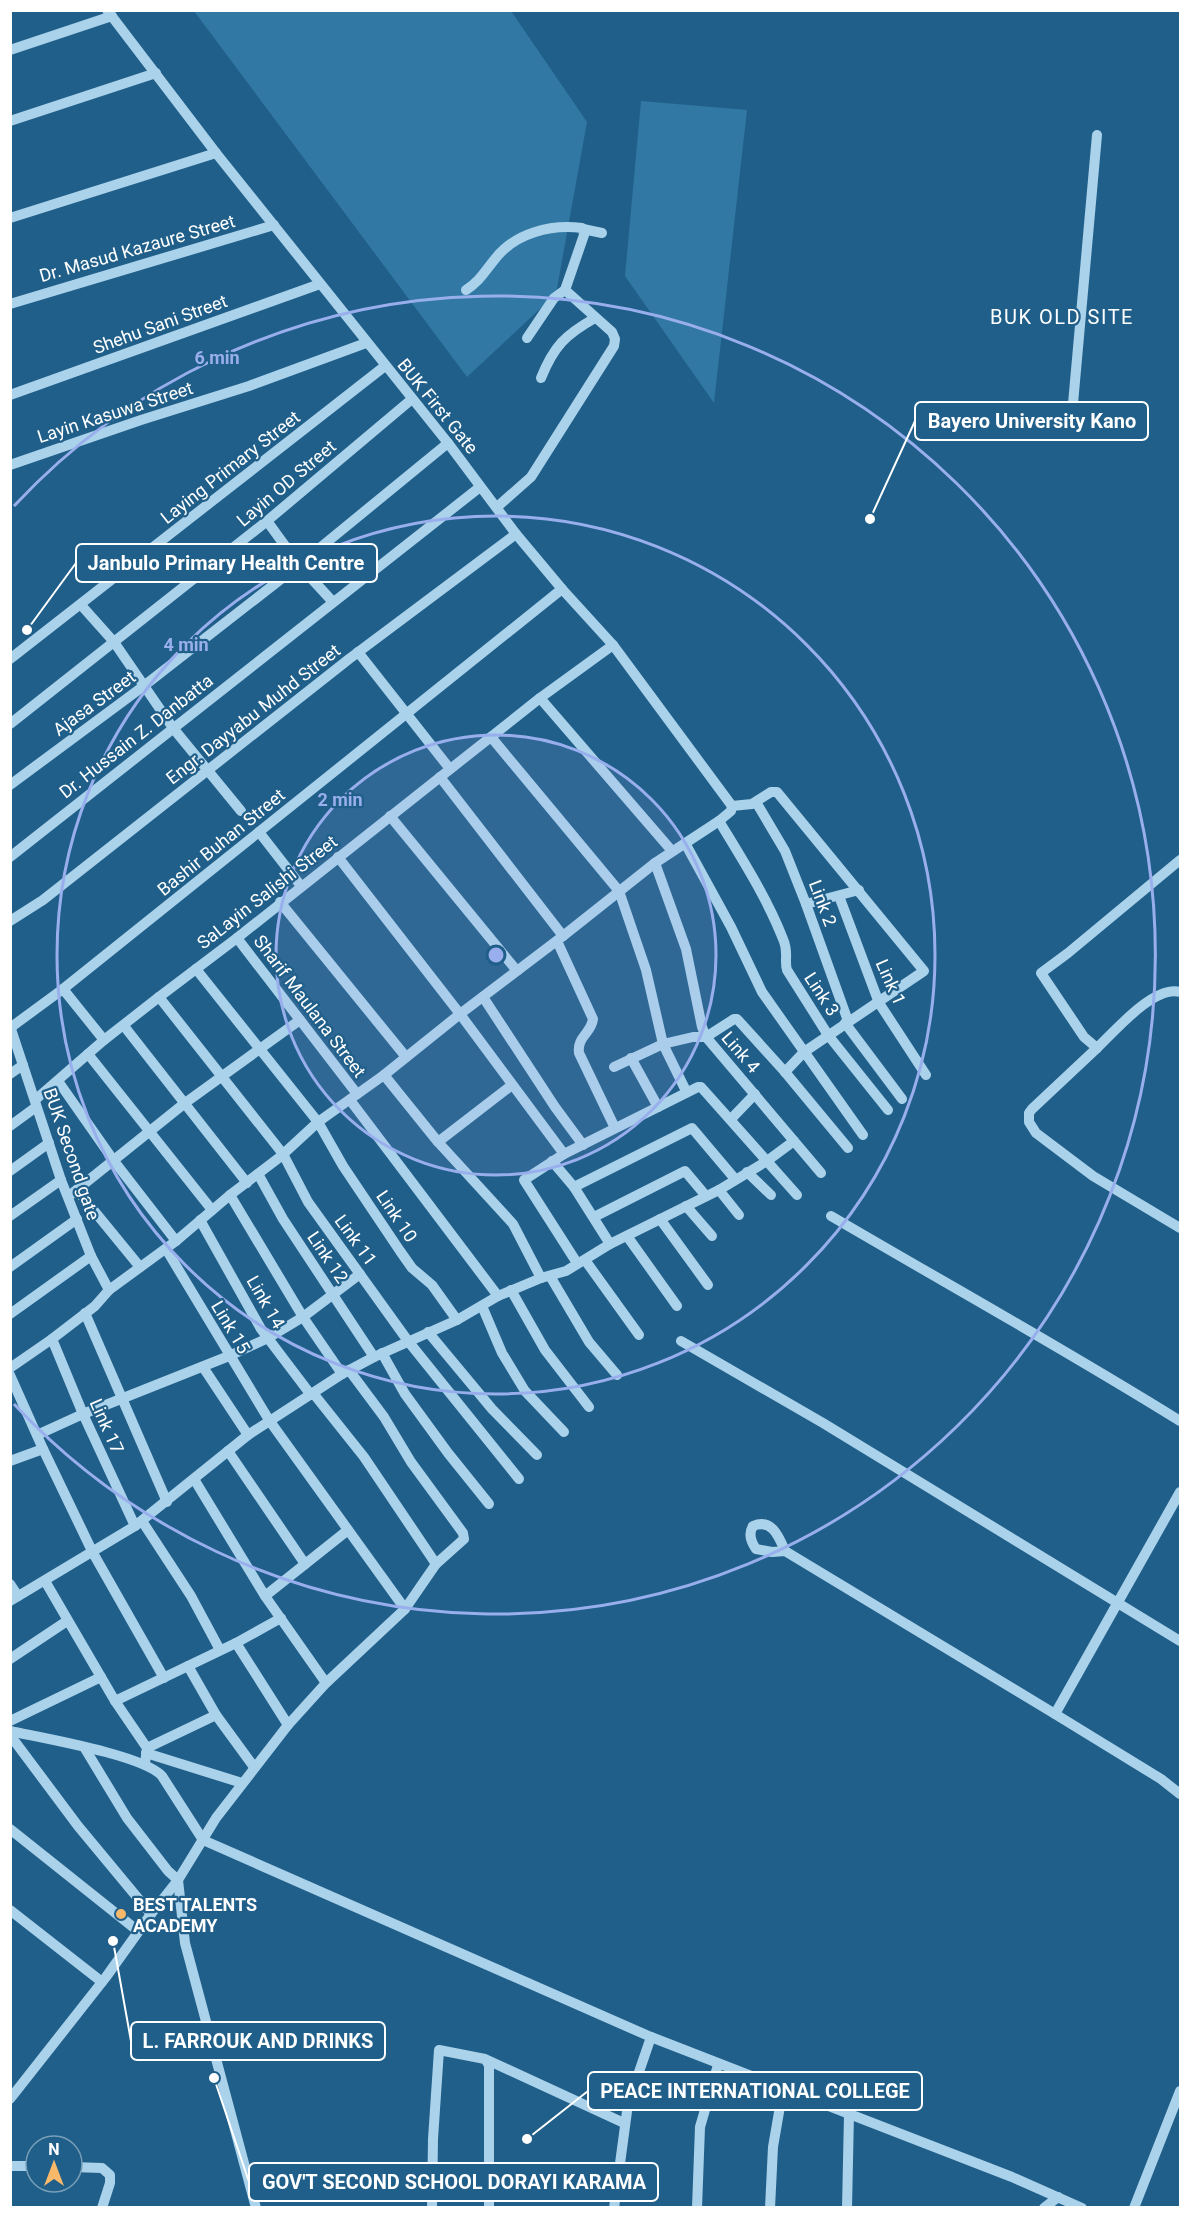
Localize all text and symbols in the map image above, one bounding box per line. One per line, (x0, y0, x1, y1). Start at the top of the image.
street label: Dr. Masud Kazaure Street (37, 210, 237, 286)
street label: Shehu Sani Street (90, 290, 230, 358)
district label: BUK OLD SITE (990, 305, 1134, 329)
text: 6 min (194, 347, 240, 368)
street label: BUK First Gate (393, 354, 483, 458)
street label: Layin Kasuwa Street (35, 377, 195, 447)
callout: Bayero University Kano (915, 402, 1148, 440)
street label: Laying Primary Street (156, 406, 304, 528)
text: Bayero University Kano (928, 409, 1136, 433)
street label: Layin OD Street (232, 435, 340, 531)
callout: Janbulo Primary Health Centre (76, 544, 377, 582)
text: Janbulo Primary Health Centre (88, 551, 365, 575)
text: 4 min (163, 634, 209, 655)
street label: Engr. Dayyabu Muhd Street (162, 640, 344, 788)
street label: Ajasa Street (49, 666, 139, 740)
street label: Dr. Hussain Z. Danbatta (55, 670, 217, 802)
street label: Bashir Buhan Street (153, 784, 289, 900)
text: 2 min (317, 789, 363, 810)
street label: SaLayin Salishi Street (193, 831, 341, 953)
street label: Link 2 (805, 877, 841, 929)
street label: Sharif Maulana Street (250, 931, 370, 1081)
centre of rings (486, 945, 506, 965)
street label: Link 1 (872, 956, 910, 1008)
street label: Link 3 (800, 968, 844, 1020)
street label: Link 4 (717, 1027, 765, 1077)
street label: BUK Second gate (40, 1085, 104, 1223)
street label: Link 10 (372, 1186, 422, 1246)
street label: Link 11 (331, 1210, 381, 1270)
street label: Link 12 (303, 1227, 353, 1287)
street label: Link 14 (242, 1272, 290, 1332)
street label: Link 15 (207, 1297, 255, 1357)
street label: Link 17 (86, 1395, 128, 1457)
place label: BEST TALENTS ACADEMY (133, 1894, 257, 1936)
marker: BEST TALENTS ACADEMY (114, 1907, 128, 1921)
callout: L. FARROUK AND DRINKS (131, 2022, 385, 2060)
text: L. FARROUK AND DRINKS (143, 2029, 373, 2053)
callout: PEACE INTERNATIONAL COLLEGE (588, 2072, 922, 2110)
text: PEACE INTERNATIONAL COLLEGE (600, 2079, 910, 2103)
north arrow (24, 2134, 84, 2194)
text: N (48, 2140, 60, 2159)
callout: GOV'T SECOND SCHOOL DORAYI KARAMA (249, 2163, 658, 2201)
text: GOV'T SECOND SCHOOL DORAYI KARAMA (262, 2170, 647, 2194)

